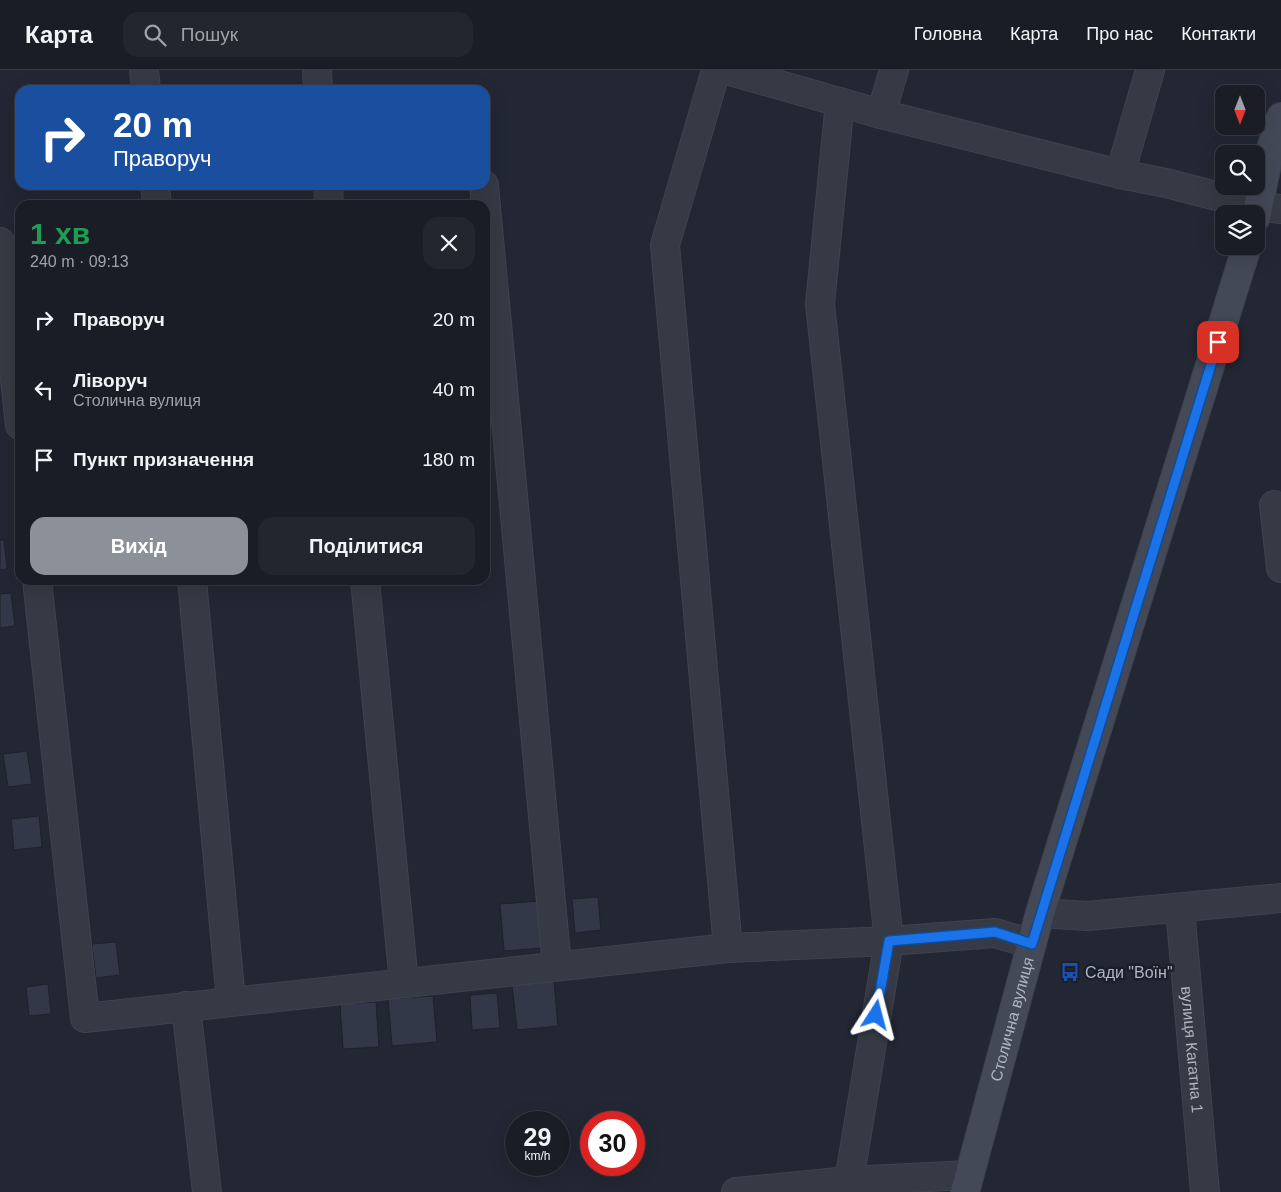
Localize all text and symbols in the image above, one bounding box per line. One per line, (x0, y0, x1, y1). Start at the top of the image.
search box (123, 12, 473, 57)
text: Карта (25, 21, 93, 48)
icon: search (141, 21, 169, 49)
text: Пошук (181, 24, 238, 45)
text: Головна (914, 24, 982, 44)
text: Карта (1010, 24, 1058, 44)
text: Про нас (1086, 24, 1153, 44)
text: Контакти (1181, 24, 1256, 44)
north arrow (1215, 85, 1265, 135)
map controls (1215, 85, 1265, 255)
icon: right (30, 105, 95, 170)
text: 20 m (113, 105, 193, 144)
button: search (1215, 145, 1265, 195)
text: Праворуч (113, 146, 211, 171)
button: layers (1215, 205, 1265, 255)
text: 1 хв (30, 217, 90, 250)
button: close (423, 217, 475, 269)
text: 240 m · 09:13 (30, 253, 129, 270)
icon: right (30, 306, 58, 334)
text: Праворуч (73, 309, 165, 330)
text: 20 m (433, 309, 475, 330)
pin (1197, 321, 1239, 363)
icon: arrive (1204, 328, 1232, 356)
text: Ліворуч (73, 370, 148, 391)
icon: left (30, 376, 58, 404)
text: 40 m (433, 379, 475, 400)
text: Столична вулиця (73, 392, 201, 409)
icon: arrive (30, 446, 58, 474)
text: Пункт призначення (73, 449, 254, 470)
text: 180 m (422, 449, 475, 470)
button: Вихід (30, 517, 248, 575)
button: Поділитися (258, 517, 475, 575)
street label: Столична вулиця (987, 955, 1037, 1083)
bus stop icon: Сади "Воїн" (1059, 961, 1081, 983)
place label: Сади "Воїн" (1085, 964, 1173, 981)
street label: вулиця Кагатна 1 (1178, 985, 1206, 1114)
position arrow (849, 988, 901, 1040)
speed limit sign: 30 (580, 1111, 645, 1176)
text: 29 (524, 1123, 551, 1151)
text: km/h (524, 1149, 551, 1163)

